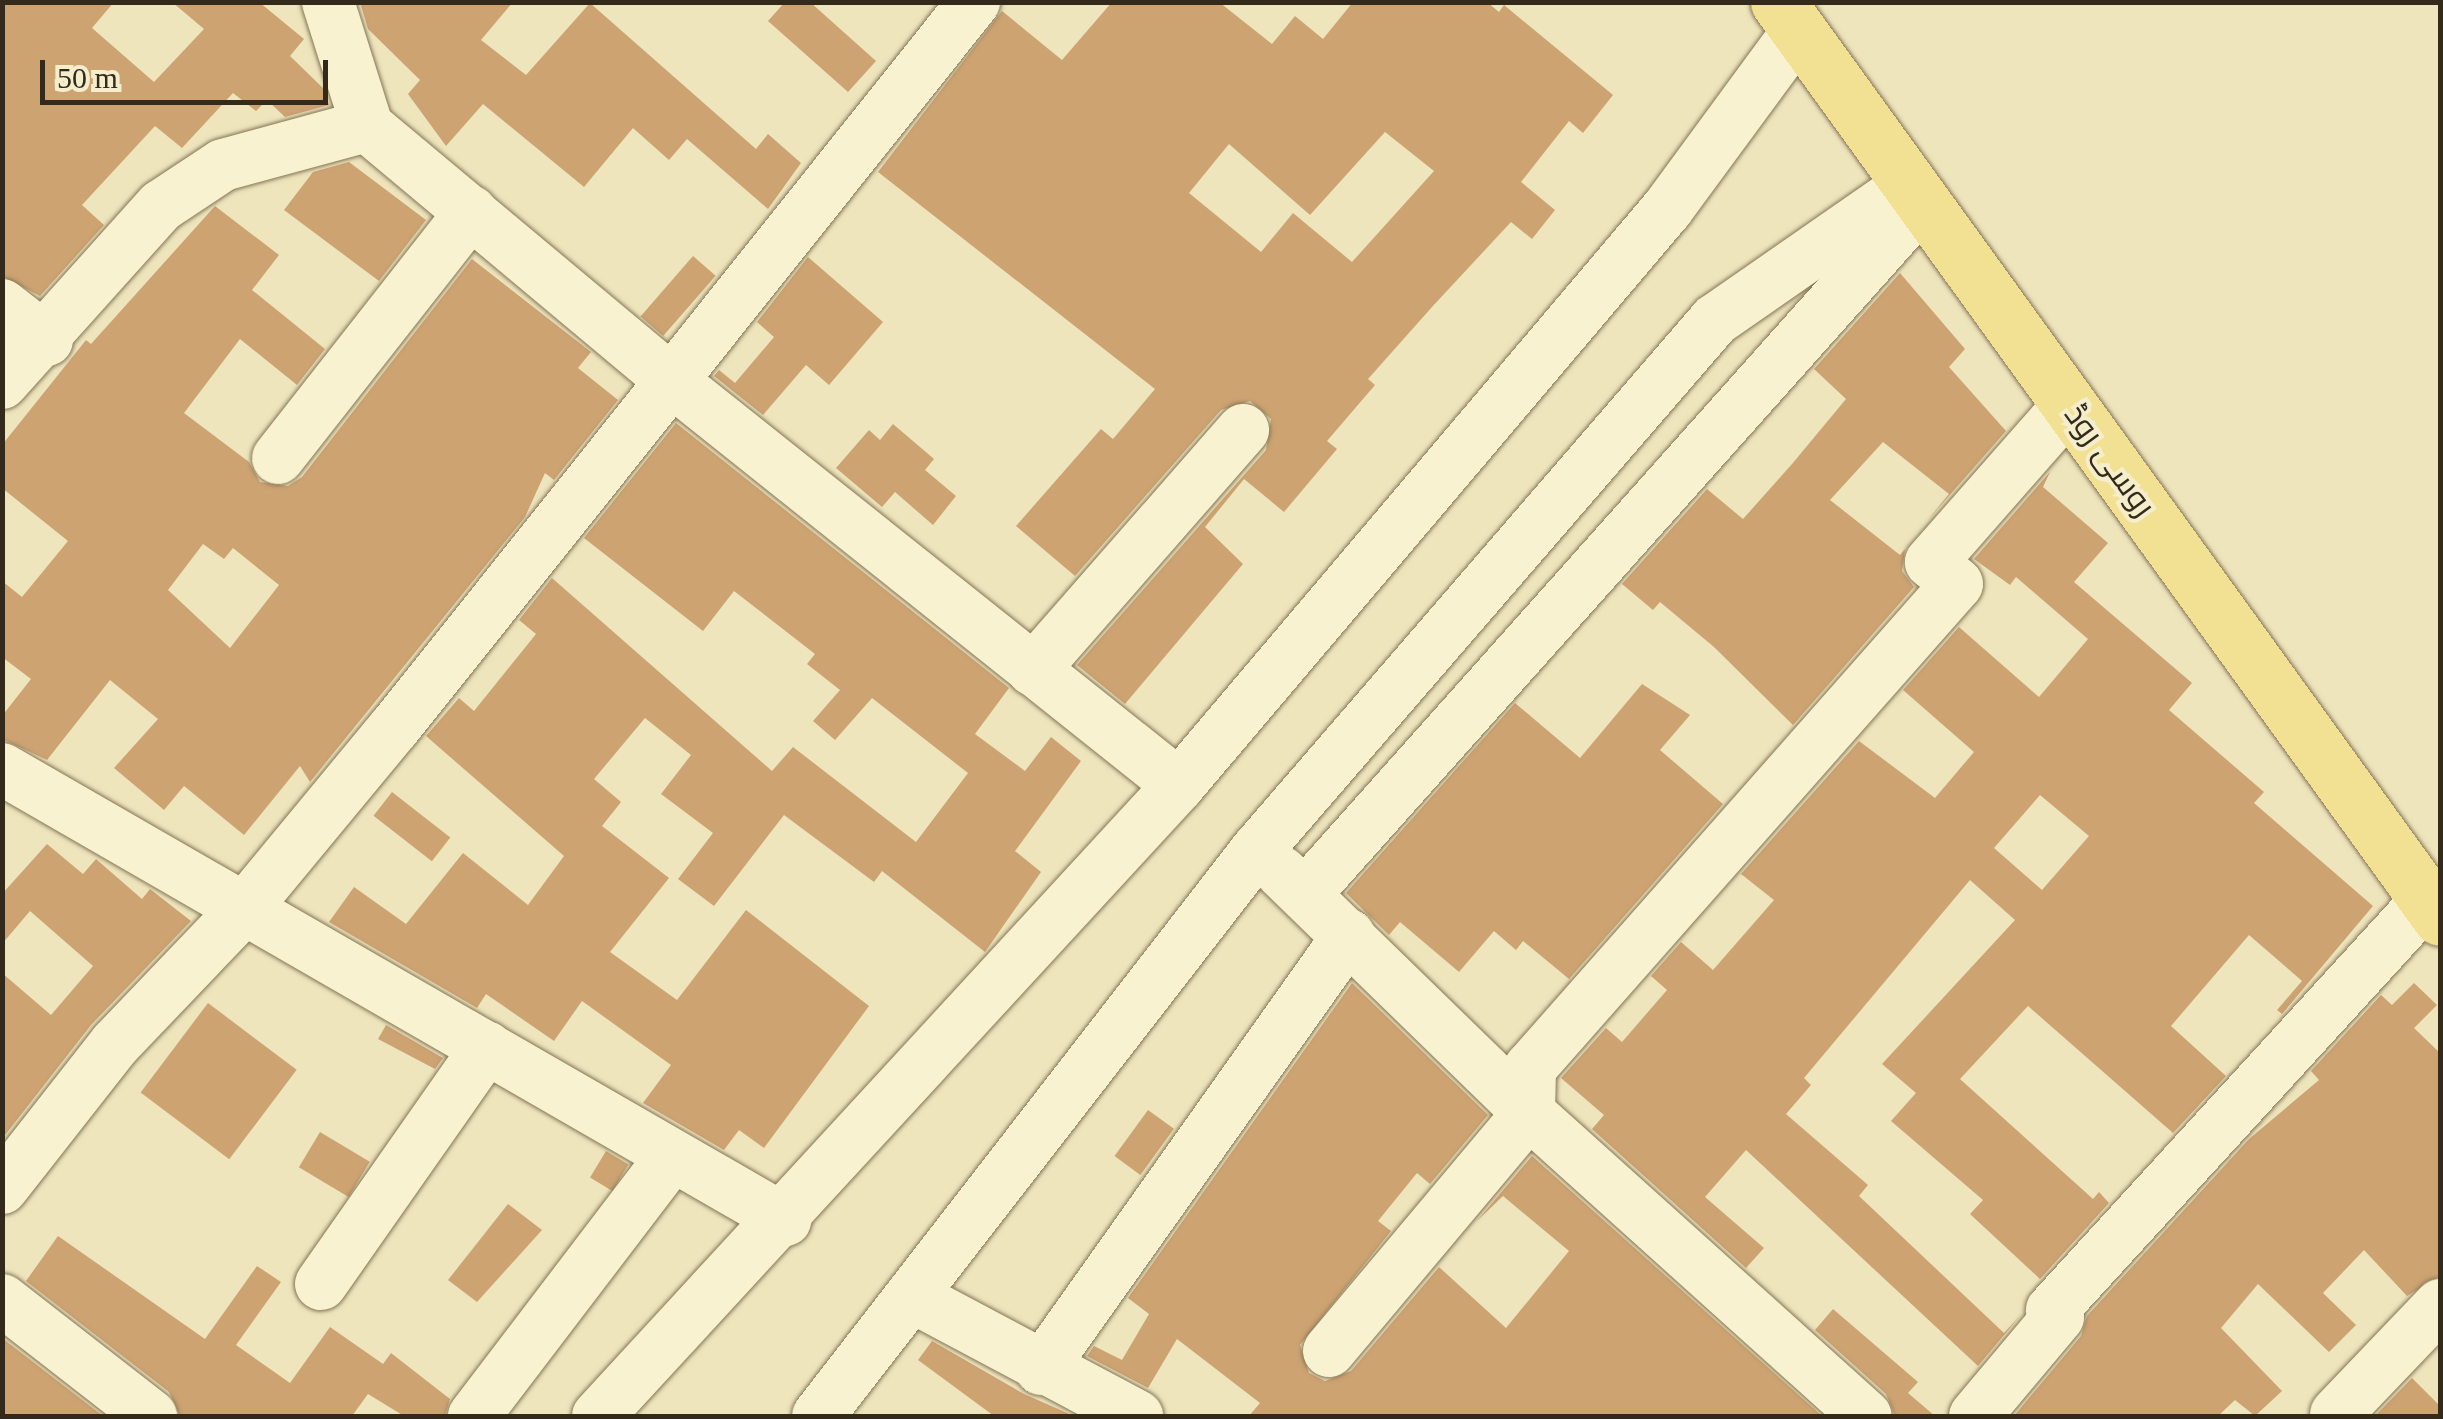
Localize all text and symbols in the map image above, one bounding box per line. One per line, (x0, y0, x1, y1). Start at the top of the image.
scale bar (45, 40, 332, 102)
text: 50 m (57, 61, 118, 94)
street label: روسی روڈ (2056, 396, 2164, 524)

